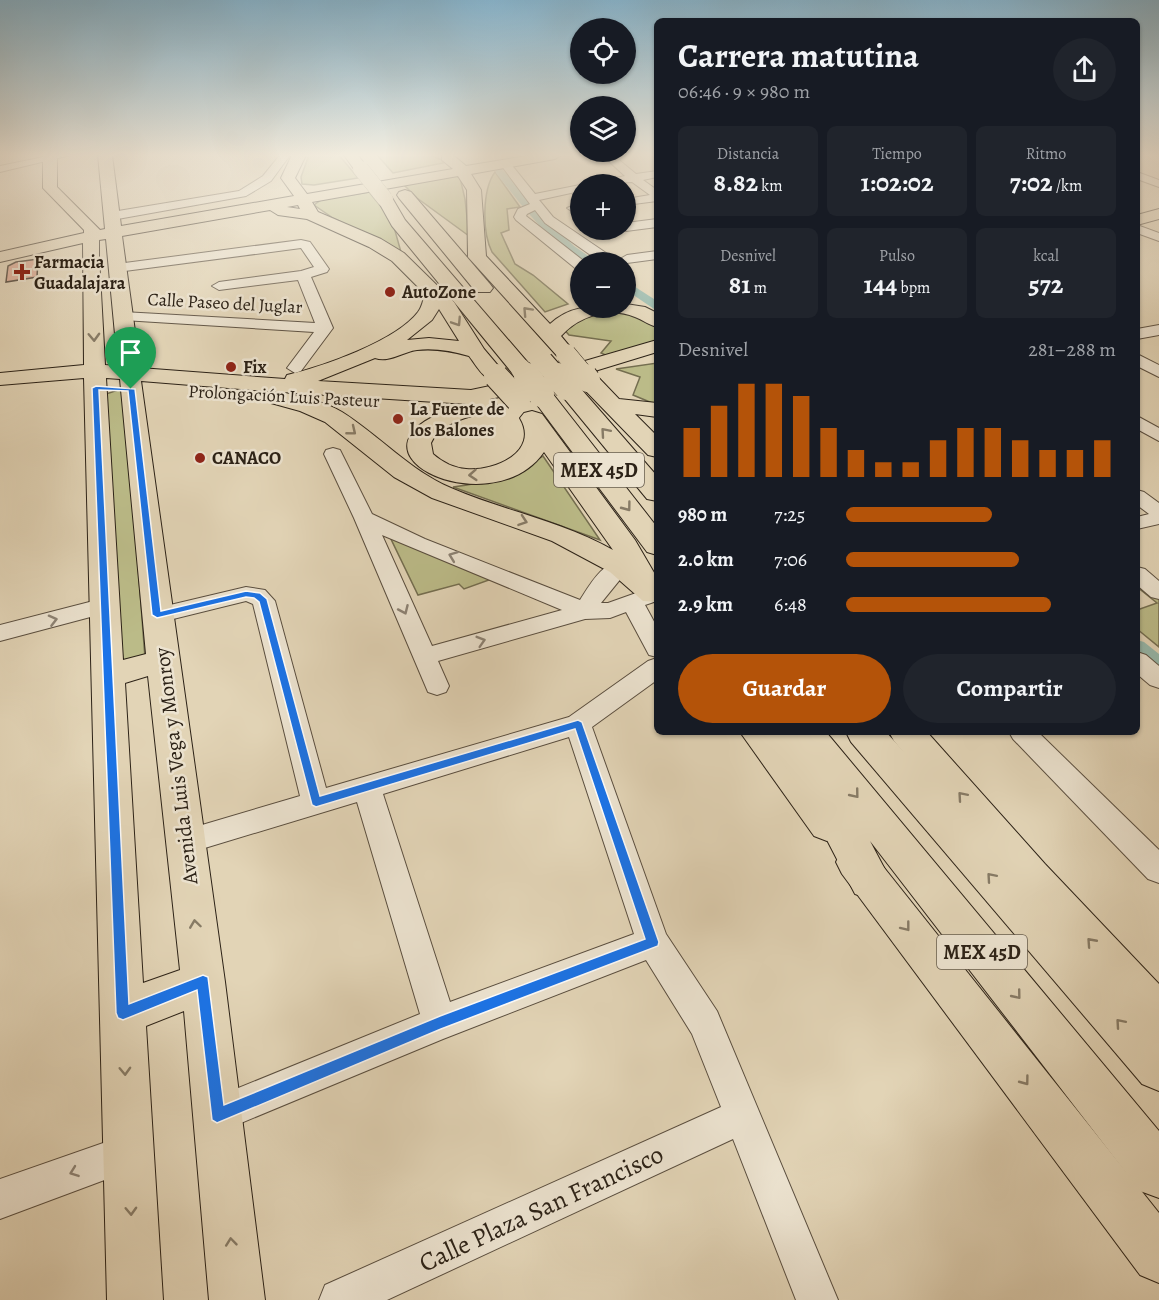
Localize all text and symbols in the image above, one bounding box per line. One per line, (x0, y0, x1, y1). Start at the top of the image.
map controls (570, 18, 636, 318)
button: locate (570, 18, 636, 84)
text: Carrera matutina (678, 33, 919, 78)
button: share (1053, 38, 1116, 101)
text: 06:46 · 9 × 980 m (678, 78, 810, 105)
button: layers (570, 96, 636, 162)
text: Distancia (717, 143, 779, 165)
text: Tiempo (872, 143, 922, 165)
text: Ritmo (1026, 143, 1066, 165)
text: 8.82 (713, 165, 758, 200)
text: 1:02:02 (861, 165, 933, 200)
text: 7:02 (1010, 165, 1053, 200)
button: + (570, 174, 636, 240)
text: km (758, 175, 783, 197)
text: /km (1053, 175, 1082, 197)
text: Desnivel (720, 245, 776, 267)
text: Pulso (879, 245, 915, 267)
text: kcal (1033, 245, 1059, 267)
place label: Farmacia Guadalajara (34, 250, 126, 295)
button: − (570, 252, 636, 318)
marker: Farmacia Guadalajara (15, 265, 29, 279)
text: 81 (729, 267, 751, 302)
text: 144 (864, 267, 897, 302)
text: 572 (1029, 267, 1063, 302)
text: m (751, 277, 767, 299)
text: bpm (897, 277, 930, 299)
place label: AutoZone (401, 280, 476, 304)
marker: AutoZone (383, 285, 397, 299)
street label: Calle Paseo del Juglar (147, 287, 303, 319)
one-way arrow (523, 307, 534, 317)
one-way arrow (450, 315, 461, 326)
pin (105, 327, 156, 389)
one-way arrow (87, 333, 100, 342)
icon: arrive (114, 336, 147, 369)
text: Desnivel (678, 336, 748, 363)
text: 281–288 m (1028, 336, 1116, 363)
place label: Fix (243, 355, 266, 379)
marker: Fix (224, 360, 238, 374)
street label: Prolongación Luis Pasteur (188, 379, 380, 413)
place label: La Fuente de los Balones (410, 397, 504, 442)
marker: La Fuente de los Balones (391, 412, 405, 426)
one-way arrow (345, 424, 356, 435)
one-way arrow (602, 428, 613, 439)
place label: CANACO (212, 446, 281, 470)
marker: CANACO (193, 451, 207, 465)
road number: MEX 45D (554, 453, 644, 487)
one-way arrow (468, 469, 477, 482)
one-way arrow (620, 500, 631, 511)
text: 980 m (678, 501, 727, 528)
text: 7:25 (774, 501, 805, 528)
one-way arrow (517, 513, 528, 526)
text: 2.0 km (678, 546, 734, 573)
text: 7:06 (774, 546, 807, 573)
one-way arrow (448, 551, 459, 563)
text: 2.9 km (678, 591, 733, 618)
text: 6:48 (774, 591, 807, 618)
one-way arrow (397, 603, 409, 614)
one-way arrow (47, 614, 57, 627)
one-way arrow (475, 636, 486, 648)
street label: Avenida Luis Vega y Monroy (148, 645, 205, 887)
button: Guardar (678, 654, 891, 723)
button: Compartir (903, 654, 1116, 723)
one-way arrow (848, 787, 859, 798)
one-way arrow (958, 792, 969, 803)
one-way arrow (987, 873, 998, 883)
one-way arrow (190, 919, 202, 928)
one-way arrow (898, 920, 909, 931)
road number: MEX 45D (937, 935, 1027, 969)
one-way arrow (1087, 938, 1098, 949)
one-way arrow (1009, 988, 1020, 999)
one-way arrow (1116, 1019, 1127, 1030)
one-way arrow (119, 1067, 132, 1076)
one-way arrow (1017, 1074, 1028, 1085)
street label: Calle Plaza San Francisco (413, 1136, 669, 1281)
one-way arrow (69, 1165, 79, 1178)
one-way arrow (125, 1207, 137, 1216)
one-way arrow (225, 1237, 238, 1246)

